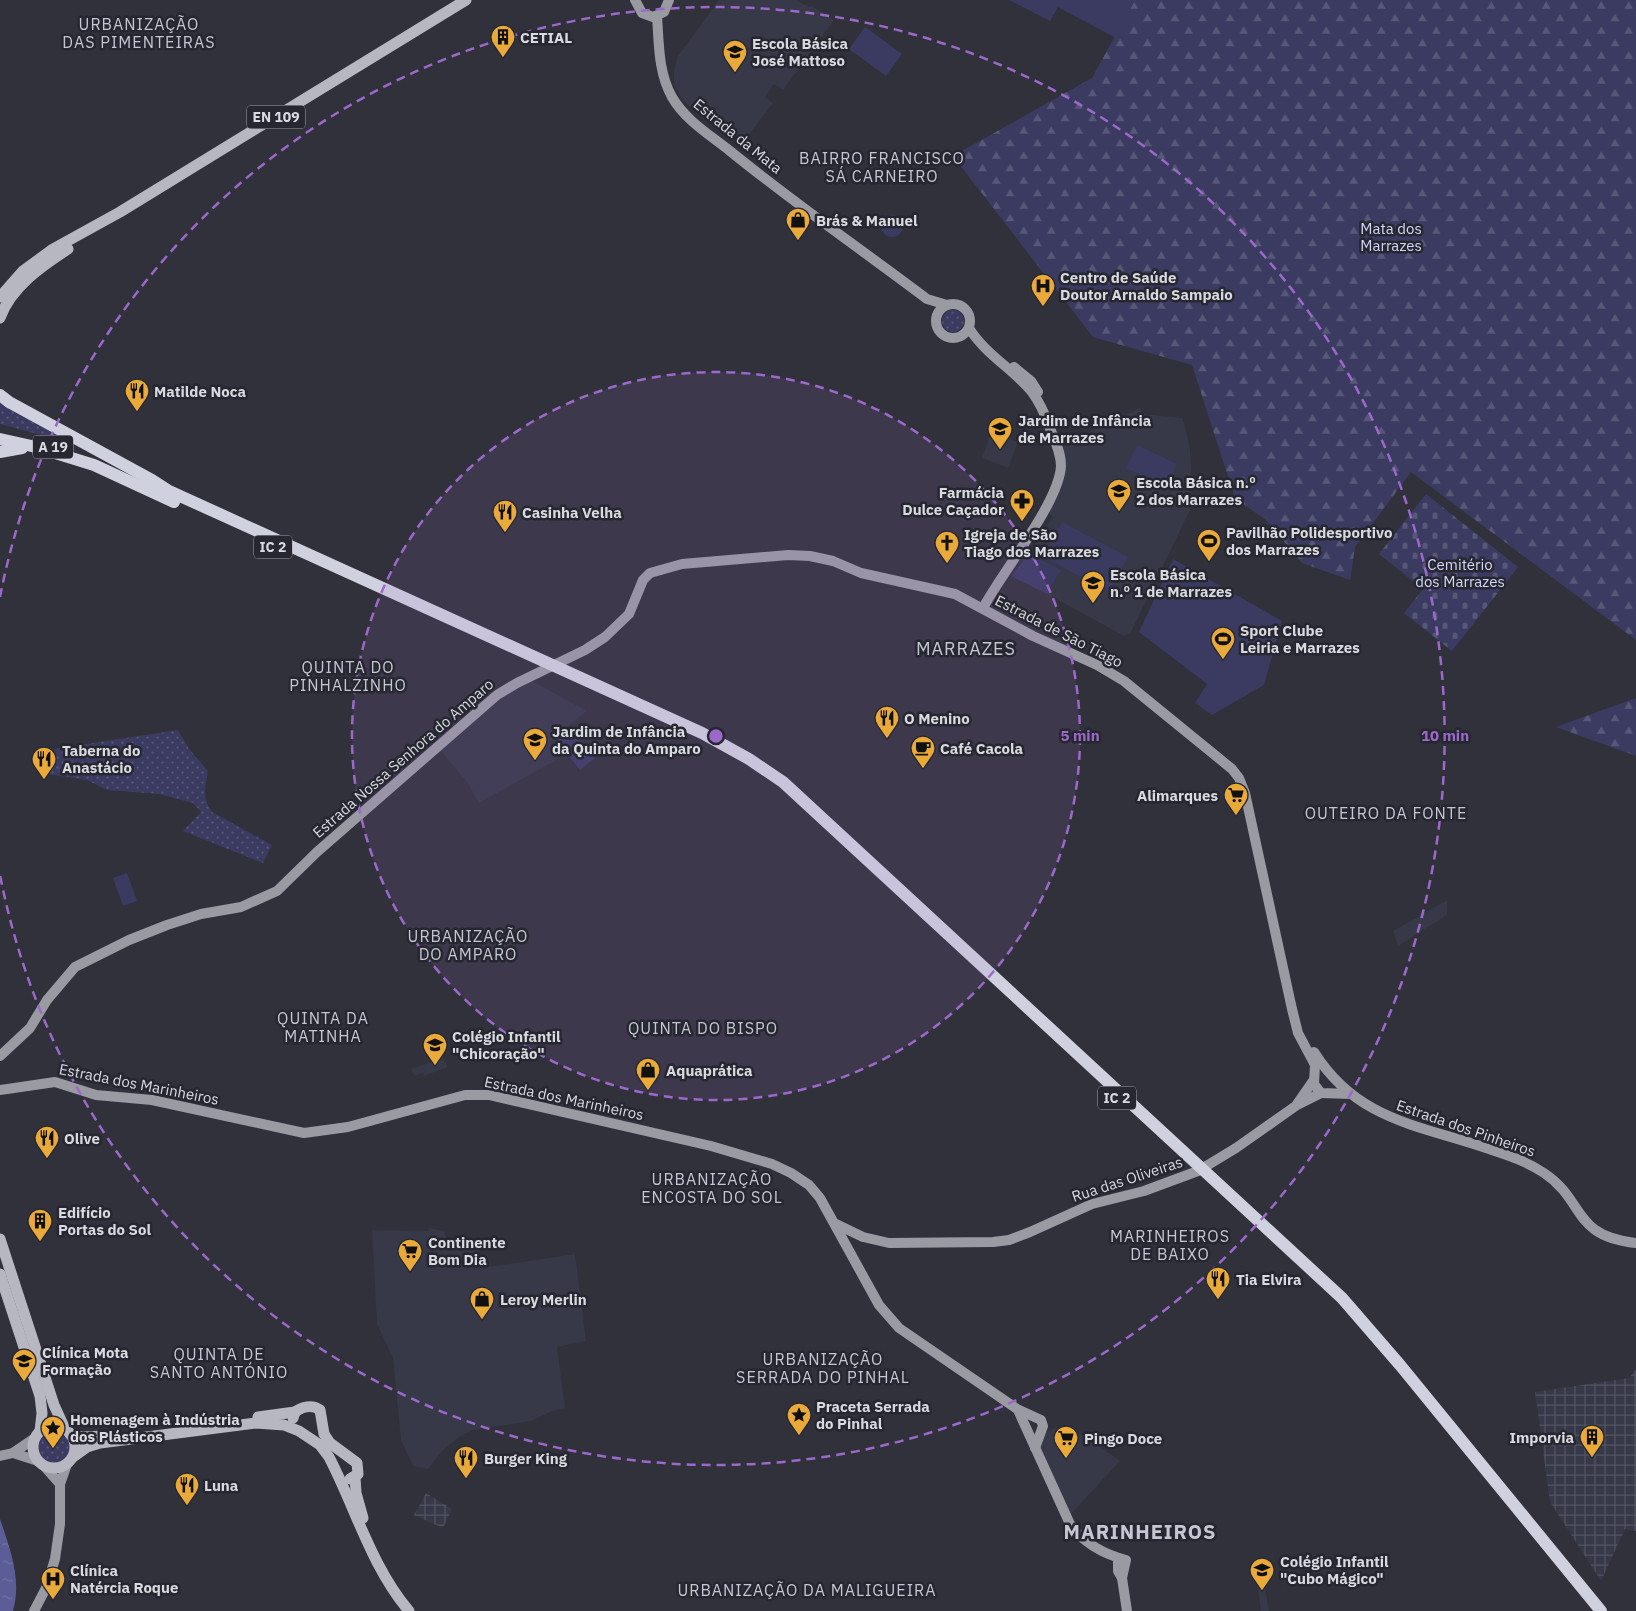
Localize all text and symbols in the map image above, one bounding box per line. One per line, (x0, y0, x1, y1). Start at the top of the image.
district label: URBANIZAÇÃO DAS PIMENTEIRAS (62, 14, 216, 52)
building icon: CETIAL (490, 24, 516, 58)
place label: CETIAL (520, 28, 572, 47)
place label: Escola Básica José Mattoso (752, 34, 849, 70)
school or university icon: Escola Básica José Mattoso (722, 39, 748, 73)
street label: Estrada da Mata (690, 94, 786, 178)
road number: EN 109 (247, 105, 305, 128)
district label: BAIRRO FRANCISCO SÁ CARNEIRO (799, 148, 965, 186)
shop icon: Brás & Manuel (785, 207, 811, 241)
place label: Brás & Manuel (816, 211, 918, 230)
park label: Mata dos Marrazes (1360, 219, 1422, 255)
place label: Centro de Saúde Doutor Arnaldo Sampaio (1060, 268, 1233, 304)
hospital icon: Centro de Saúde Doutor Arnaldo Sampaio (1030, 273, 1056, 307)
restaurant icon: Matilde Noca (124, 378, 150, 412)
place label: Matilde Noca (154, 382, 246, 401)
place label: Jardim de Infância de Marrazes (1018, 411, 1152, 447)
school or university icon: Jardim de Infância de Marrazes (987, 416, 1013, 450)
road number: A 19 (33, 436, 73, 458)
place label: Escola Básica n.º 2 dos Marrazes (1136, 473, 1256, 509)
school or university icon: Escola Básica n.º 2 dos Marrazes (1106, 478, 1132, 512)
place label: Farmácia Dulce Caçador (902, 483, 1004, 519)
pharmacy icon: Farmácia Dulce Caçador (1009, 488, 1035, 522)
restaurant icon: Casinha Velha (492, 499, 518, 533)
place label: Casinha Velha (522, 503, 622, 522)
place label: Pavilhão Polidesportivo dos Marrazes (1226, 523, 1392, 559)
place label: Igreja de São Tiago dos Marrazes (964, 525, 1100, 561)
sports icon: Pavilhão Polidesportivo dos Marrazes (1196, 528, 1222, 562)
church icon: Igreja de São Tiago dos Marrazes (934, 530, 960, 564)
road number: IC 2 (254, 536, 292, 558)
park label: Cemitério dos Marrazes (1415, 555, 1505, 591)
place label: Escola Básica n.º 1 de Marrazes (1110, 565, 1233, 601)
school or university icon: Escola Básica n.º 1 de Marrazes (1080, 570, 1106, 604)
street label: Estrada de São Tiago (992, 591, 1126, 671)
place label: Sport Clube Leiria e Marrazes (1240, 621, 1360, 657)
sports icon: Sport Clube Leiria e Marrazes (1210, 626, 1236, 660)
district label: MARRAZES (916, 637, 1016, 660)
district label: QUINTA DO PINHALZINHO (289, 657, 407, 695)
street label: Estrada Nossa Senhora do Amparo (309, 674, 497, 842)
restaurant icon: O Menino (874, 705, 900, 739)
place label: O Menino (904, 709, 970, 728)
place label: Jardim de Infância da Quinta do Amparo (552, 722, 701, 758)
text: 5 min (1060, 726, 1100, 745)
text: 10 min (1421, 726, 1469, 745)
school or university icon: Jardim de Infância da Quinta do Amparo (522, 727, 548, 761)
centre of rings (707, 727, 725, 745)
cafe icon: Café Cacola (910, 735, 936, 769)
place label: Café Cacola (940, 739, 1024, 758)
place label: Taberna do Anastácio (62, 741, 140, 777)
restaurant icon: Taberna do Anastácio (31, 746, 57, 780)
supermarket icon: Alimarques (1223, 782, 1249, 816)
place label: Alimarques (1137, 786, 1218, 805)
district label: OUTEIRO DA FONTE (1305, 803, 1467, 823)
district label: URBANIZAÇÃO DO AMPARO (408, 926, 528, 964)
district label: QUINTA DA MATINHA (277, 1008, 369, 1046)
district label: QUINTA DO BISPO (628, 1018, 778, 1038)
place label: Colégio Infantil "Chicoração" (452, 1027, 561, 1063)
school or university icon: Colégio Infantil "Chicoração" (422, 1032, 448, 1066)
shop icon: Aquaprática (635, 1057, 661, 1091)
street label: Estrada dos Marinheiros (57, 1059, 221, 1109)
place label: Aquaprática (666, 1061, 753, 1080)
street label: Estrada dos Marinheiros (483, 1072, 645, 1124)
road number: IC 2 (1098, 1086, 1136, 1110)
street label: Estrada dos Pinheiros (1394, 1095, 1538, 1161)
restaurant icon: Olive (34, 1125, 60, 1159)
place label: Olive (64, 1129, 100, 1148)
street label: Rua das Oliveiras (1069, 1152, 1185, 1206)
district label: URBANIZAÇÃO ENCOSTA DO SOL (641, 1169, 783, 1207)
place label: Edifício Portas do Sol (58, 1203, 151, 1239)
building icon: Edifício Portas do Sol (27, 1208, 53, 1242)
district label: MARINHEIROS DE BAIXO (1110, 1226, 1230, 1264)
place label: Continente Bom Dia (428, 1233, 506, 1269)
supermarket icon: Continente Bom Dia (397, 1238, 423, 1272)
restaurant icon: Tia Elvira (1205, 1266, 1231, 1300)
place label: Tia Elvira (1236, 1270, 1302, 1289)
shop icon: Leroy Merlin (469, 1286, 495, 1320)
place label: Leroy Merlin (500, 1290, 587, 1309)
place label: Clínica Mota Formação (42, 1343, 129, 1379)
district label: QUINTA DE SANTO ANTÓNIO (150, 1344, 288, 1382)
school or university icon: Clínica Mota Formação (11, 1348, 37, 1382)
district label: URBANIZAÇÃO SERRADA DO PINHAL (736, 1349, 910, 1387)
place label: Praceta Serrada do Pinhal (816, 1397, 930, 1433)
place icon: Praceta Serrada do Pinhal (786, 1402, 812, 1436)
place label: Homenagem à Indústria dos Plásticos (70, 1410, 240, 1446)
place icon: Homenagem à Indústria dos Plásticos (40, 1415, 66, 1449)
building icon: Imporvia (1579, 1424, 1605, 1458)
supermarket icon: Pingo Doce (1053, 1425, 1079, 1459)
place label: Imporvia (1509, 1428, 1574, 1447)
place label: Pingo Doce (1084, 1429, 1162, 1448)
restaurant icon: Burger King (453, 1445, 479, 1479)
place label: Burger King (484, 1449, 568, 1468)
restaurant icon: Luna (174, 1472, 200, 1506)
place label: Luna (204, 1476, 239, 1495)
district label: MARINHEIROS (1064, 1518, 1216, 1545)
place label: Colégio Infantil "Cubo Mágico" (1280, 1552, 1389, 1588)
school or university icon: Colégio Infantil "Cubo Mágico" (1249, 1557, 1275, 1591)
place label: Clínica Natércia Roque (70, 1561, 178, 1597)
hospital icon: Clínica Natércia Roque (40, 1566, 66, 1600)
district label: URBANIZAÇÃO DA MALIGUEIRA (677, 1580, 937, 1600)

